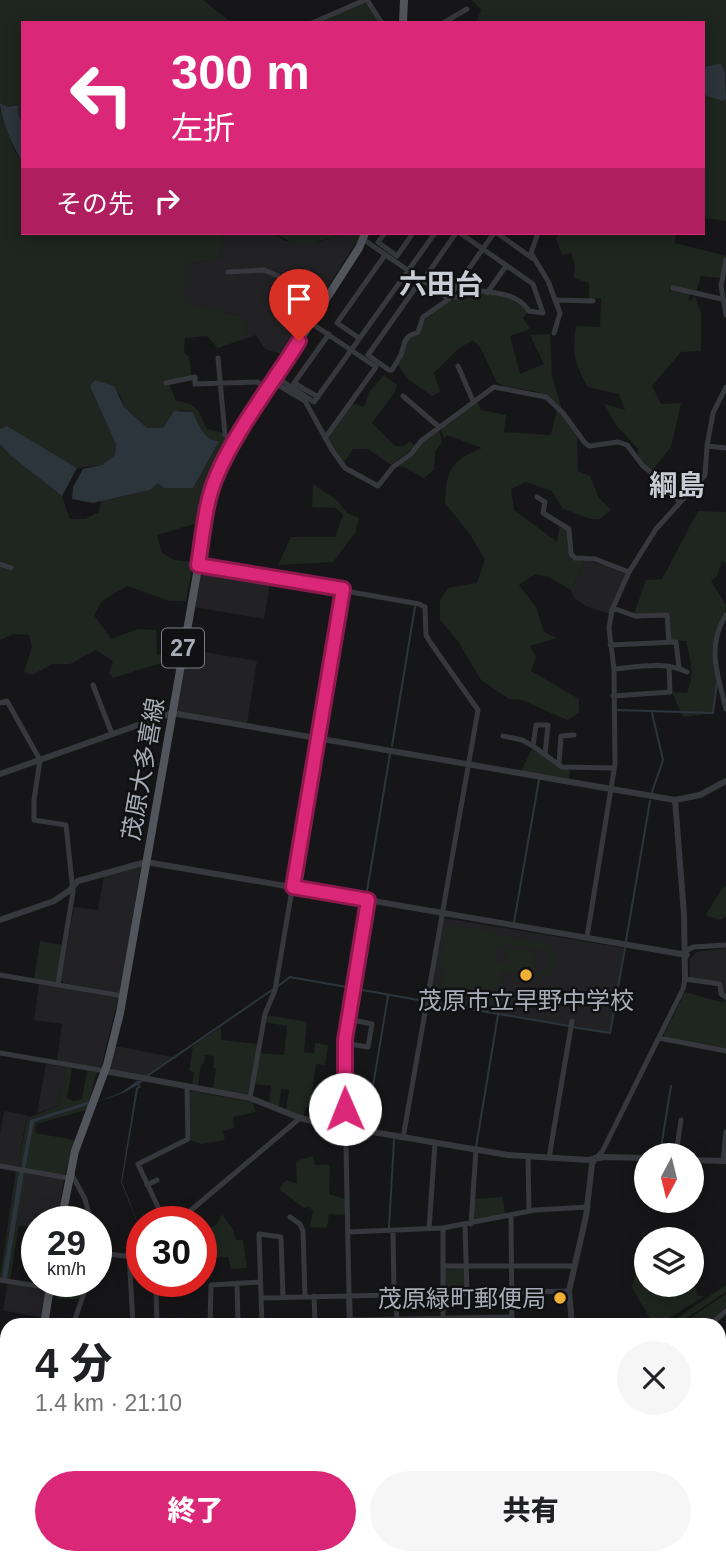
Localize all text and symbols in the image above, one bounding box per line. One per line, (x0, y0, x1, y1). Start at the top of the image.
text: 300 m (171, 45, 310, 99)
icon: left (56, 49, 147, 140)
text: 左折 (171, 110, 235, 146)
icon: right (148, 182, 186, 220)
text: その先 (56, 189, 134, 219)
pin (269, 269, 329, 341)
district label: 六田台 (399, 269, 483, 300)
icon: arrive (280, 280, 318, 318)
district label: 綱島 (649, 470, 705, 501)
road number: 27 (162, 628, 204, 668)
street label: 茂原大多喜線 (117, 696, 169, 842)
marker: 茂原市立早野中学校 (518, 967, 534, 983)
place label: 茂原市立早野中学校 (418, 987, 634, 1014)
position arrow (308, 1072, 382, 1146)
north arrow (634, 1143, 704, 1213)
map controls (634, 1143, 704, 1297)
speed limit sign: 30 (126, 1206, 217, 1297)
text: 29 (47, 1223, 86, 1262)
button: layers (634, 1227, 704, 1297)
text: km/h (47, 1259, 86, 1279)
place label: 茂原緑町郵便局 (378, 1285, 546, 1312)
marker: 茂原緑町郵便局 (552, 1290, 568, 1306)
text: 4 分 (35, 1340, 112, 1387)
button: close (617, 1341, 691, 1415)
text: 1.4 km · 21:10 (35, 1390, 182, 1416)
button: 終了 (35, 1471, 356, 1551)
button: 共有 (370, 1471, 691, 1551)

